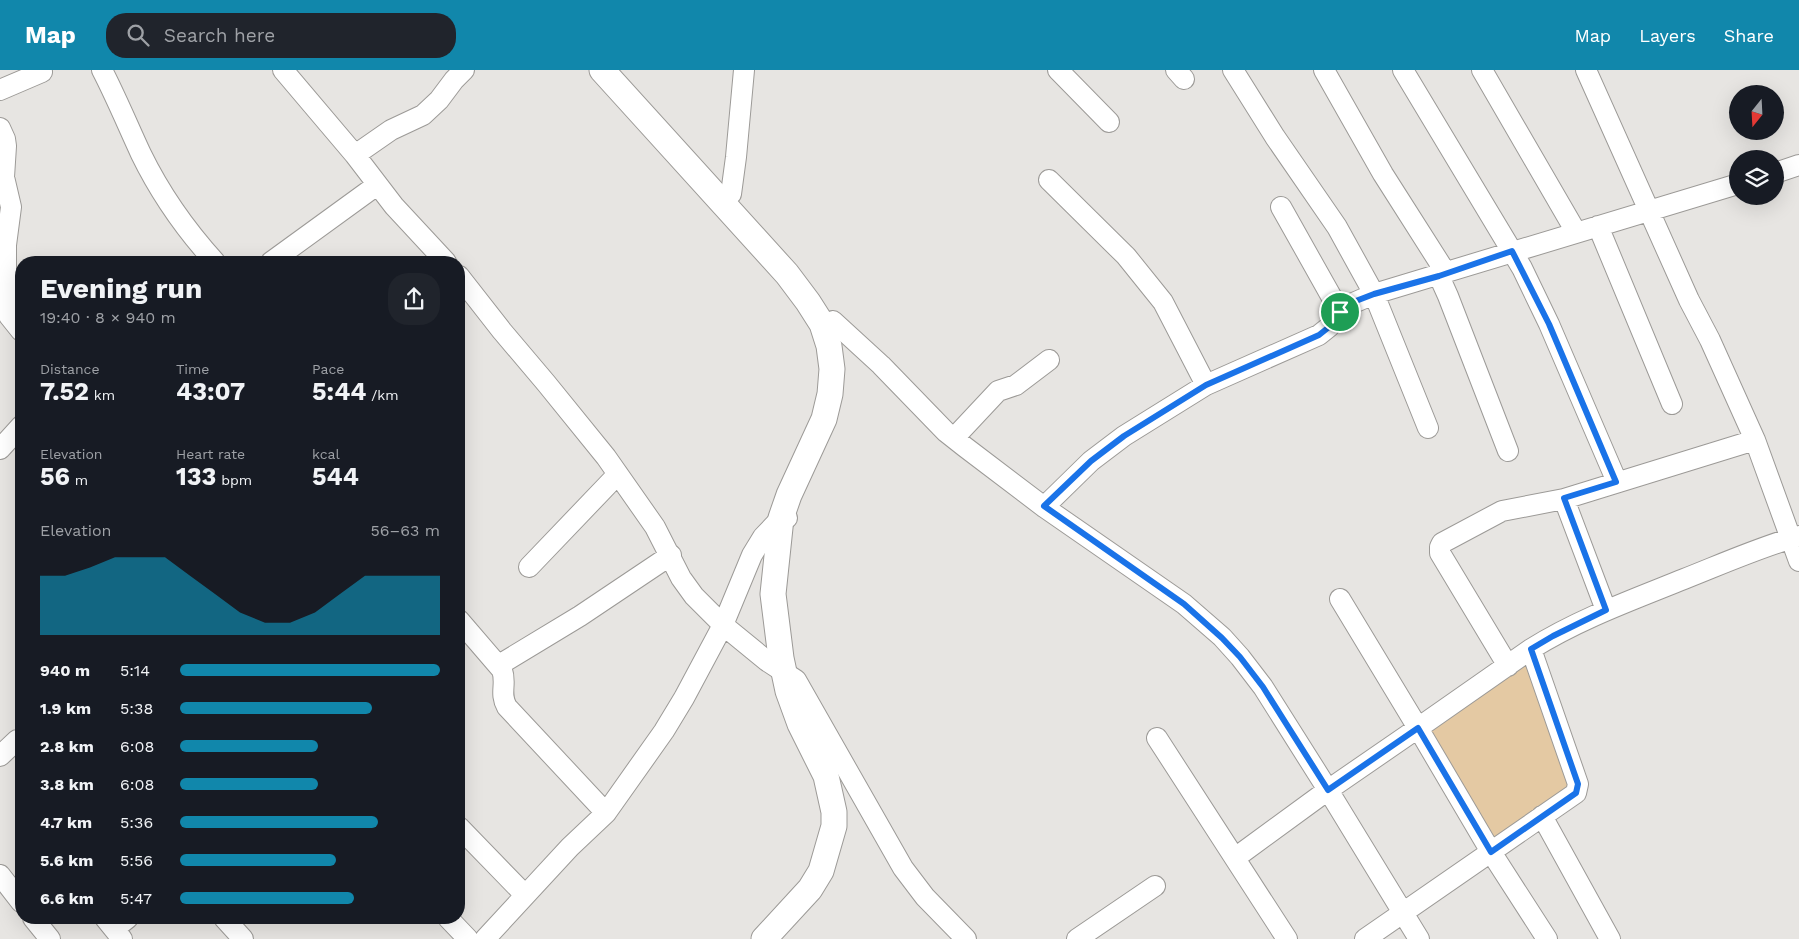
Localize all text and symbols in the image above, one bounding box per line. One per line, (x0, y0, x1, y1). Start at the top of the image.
search box (106, 13, 456, 58)
text: Map (25, 21, 76, 49)
icon: search (124, 21, 152, 49)
text: Search here (164, 24, 275, 47)
text: Map (1574, 25, 1611, 46)
text: Layers (1639, 25, 1696, 46)
text: Share (1724, 25, 1774, 46)
north arrow (1729, 85, 1784, 140)
map controls (1729, 85, 1784, 205)
button: layers (1729, 150, 1784, 205)
text: Evening run (40, 272, 202, 305)
button: share (388, 273, 440, 325)
pin (1319, 291, 1361, 333)
icon: arrive (1326, 298, 1354, 326)
text: 19:40 · 8 × 940 m (40, 308, 176, 327)
text: Distance (40, 361, 100, 377)
text: Time (176, 361, 209, 377)
text: Pace (312, 361, 344, 377)
text: 7.52 (40, 377, 89, 406)
text: 43:07 (176, 377, 245, 406)
text: 5:44 (312, 377, 366, 406)
text: km (89, 387, 115, 403)
text: /km (366, 387, 399, 403)
text: Elevation (40, 446, 103, 462)
text: Heart rate (176, 446, 245, 462)
text: kcal (312, 446, 340, 462)
text: 56 (40, 462, 70, 491)
text: 133 (176, 462, 216, 491)
text: 544 (312, 462, 359, 491)
text: m (70, 472, 88, 488)
text: bpm (216, 472, 252, 488)
text: Elevation (40, 521, 111, 540)
text: 56–63 m (371, 521, 440, 540)
text: 940 m (40, 661, 90, 680)
text: 5:14 (120, 661, 150, 680)
text: 1.9 km (40, 699, 91, 718)
text: 5:38 (120, 699, 153, 718)
text: 2.8 km (40, 737, 94, 756)
text: 6:08 (120, 737, 154, 756)
text: 3.8 km (40, 775, 94, 794)
text: 6:08 (120, 775, 154, 794)
text: 4.7 km (40, 813, 92, 832)
text: 5:36 (120, 813, 153, 832)
text: 5.6 km (40, 851, 93, 870)
text: 5:56 (120, 851, 153, 870)
text: 6.6 km (40, 889, 94, 908)
text: 5:47 (120, 889, 152, 908)

